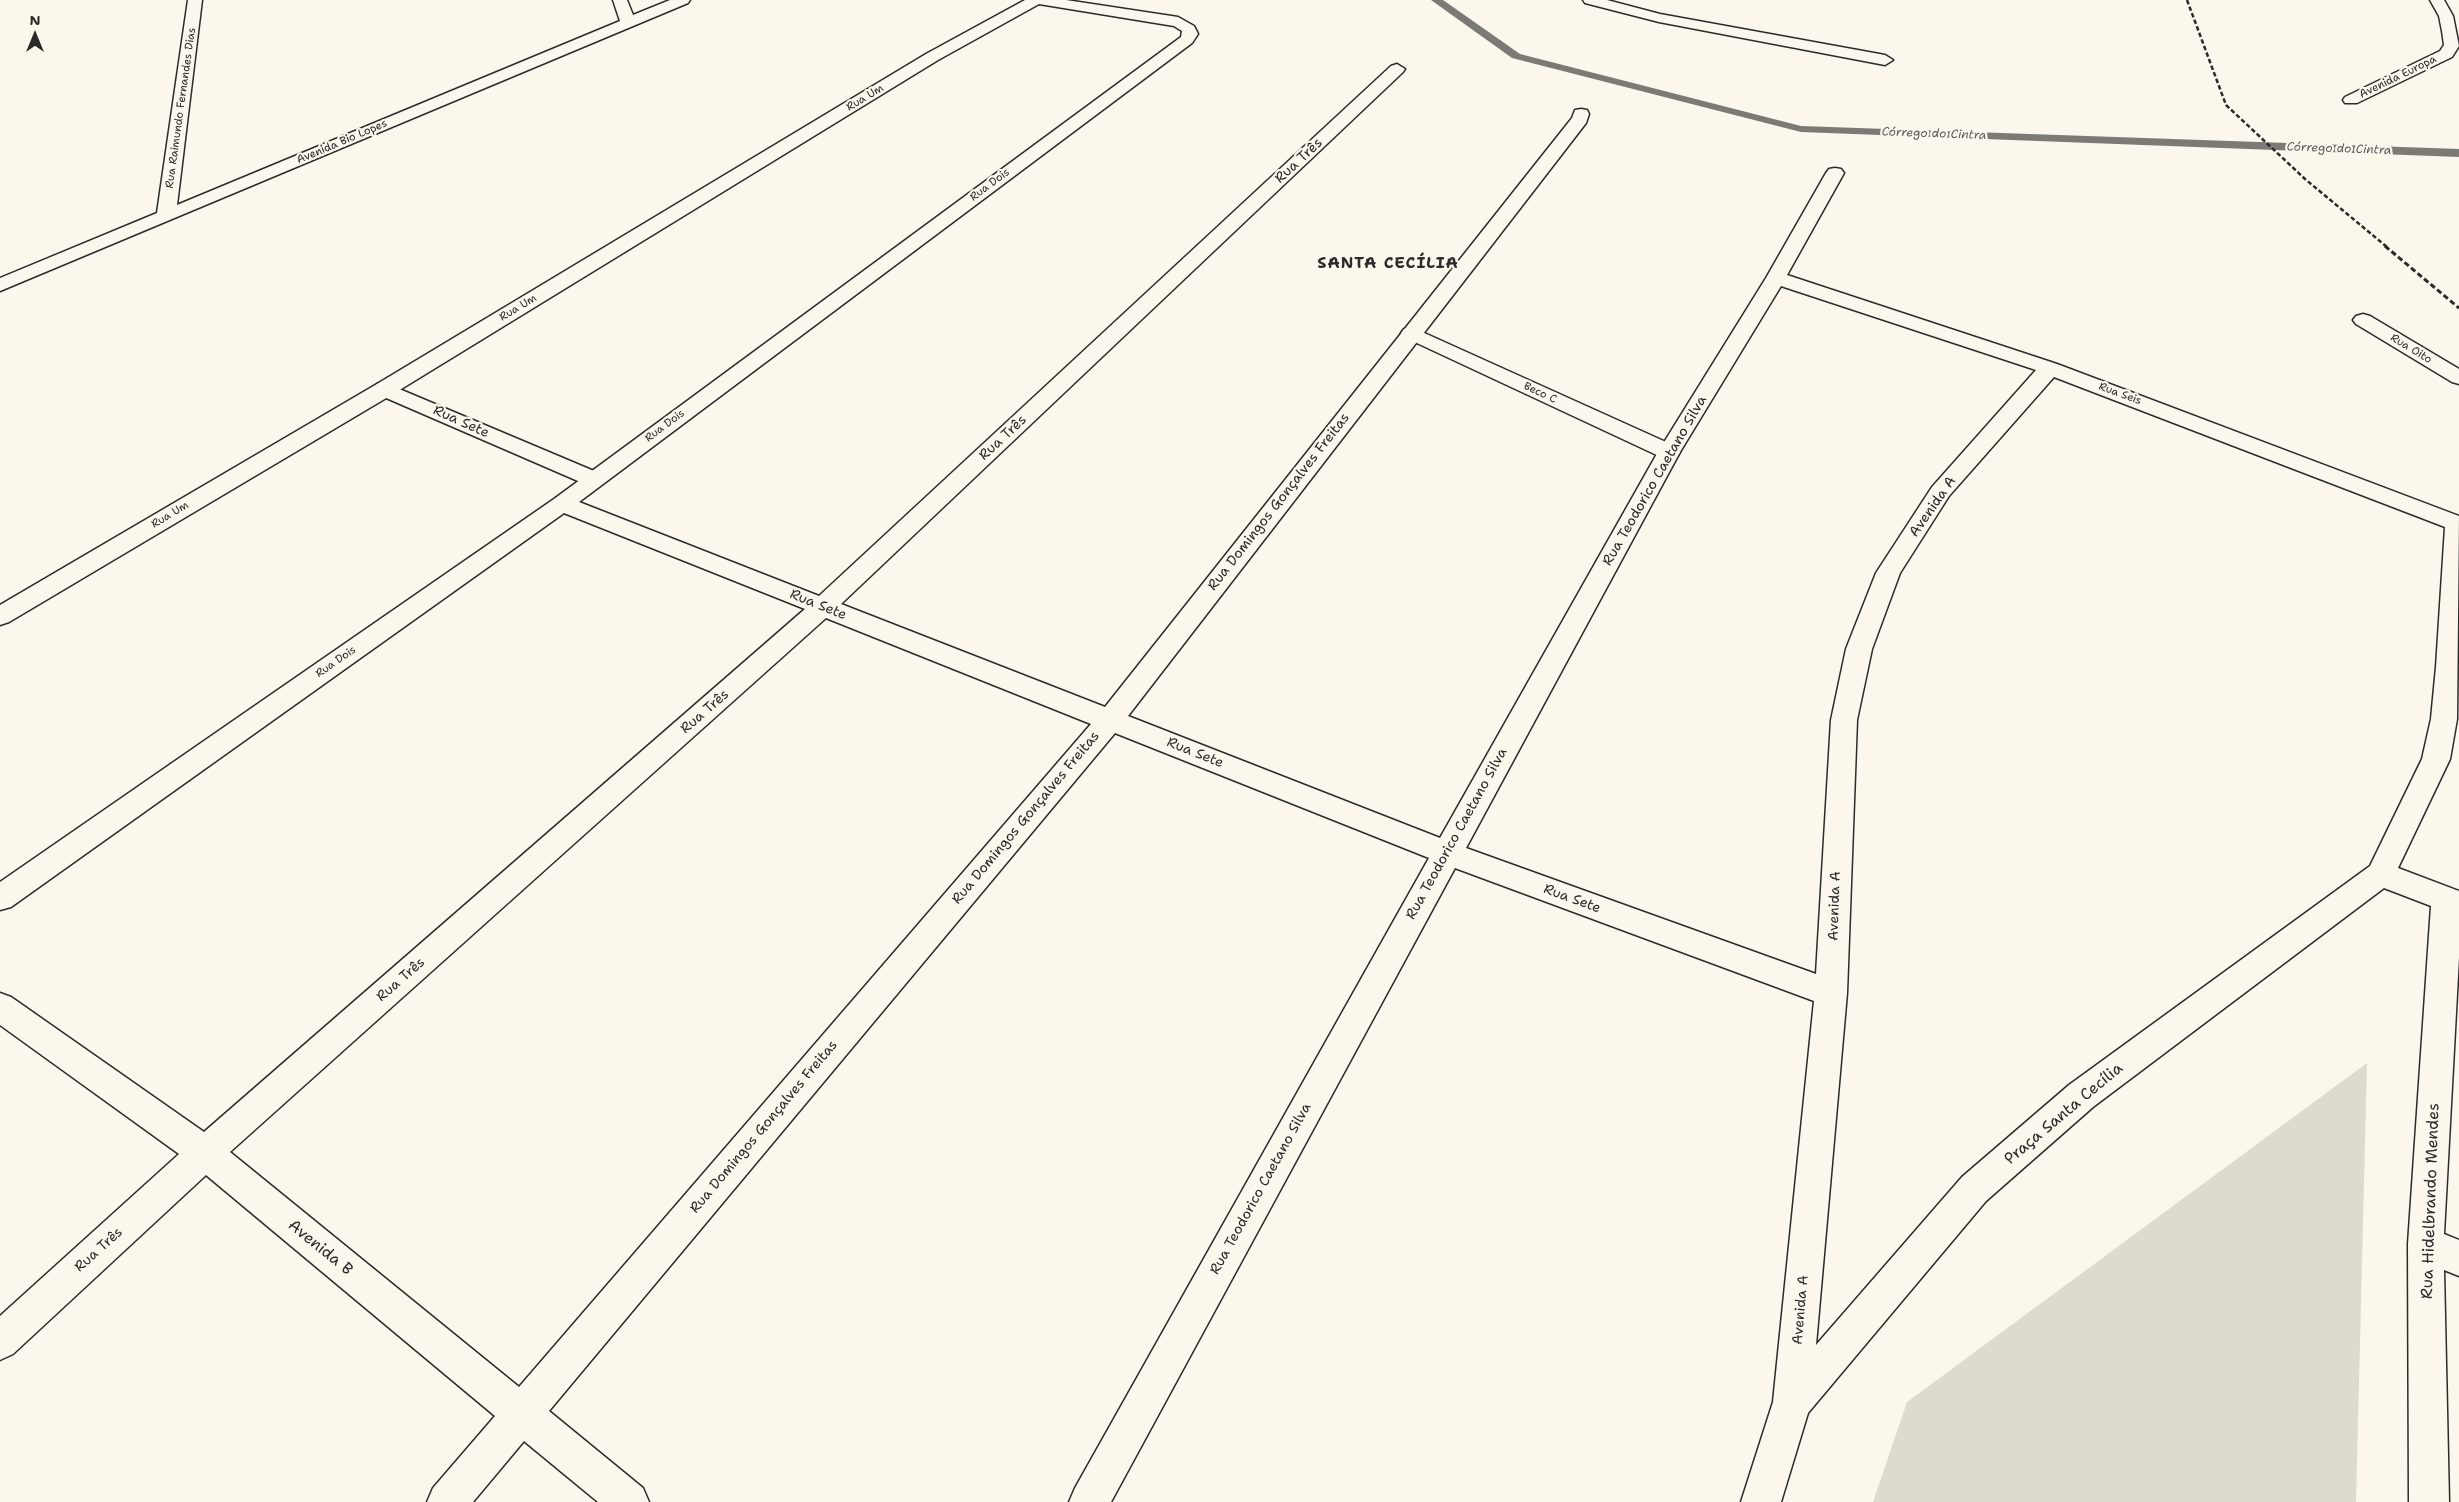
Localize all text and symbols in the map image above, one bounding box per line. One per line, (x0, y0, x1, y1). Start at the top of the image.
north arrow (10, 10, 60, 60)
text: N (29, 11, 41, 29)
street label: Rua Raimundo Fernandes Dias (163, 27, 199, 189)
street label: Avenida Europa (2357, 53, 2439, 101)
street label: Rua Um (844, 82, 886, 114)
street label: Avenida Bio Lopes (295, 117, 389, 167)
water label: Córrego do Cintra (1881, 125, 1987, 143)
street label: Rua Três (1272, 135, 1326, 187)
water label: Córrego do Cintra (2286, 140, 2392, 158)
street label: Rua Dois (968, 166, 1012, 204)
district label: SANTA CECÍLIA (1316, 254, 1460, 274)
street label: Rua Um (497, 292, 539, 324)
street label: Rua Oito (2388, 331, 2434, 367)
street label: Beco C (1521, 380, 1559, 406)
street label: Rua Seis (2097, 380, 2143, 408)
street label: Rua Teodorico Caetano Silva (1599, 393, 1711, 569)
street label: Rua Sete (430, 402, 492, 442)
street label: Rua Dois (643, 407, 687, 445)
street label: Rua Domingos Gonçalves Freitas (1204, 410, 1354, 594)
street label: Rua Três (976, 412, 1030, 464)
street label: Avenida A (1906, 474, 1960, 540)
street label: Rua Um (149, 499, 191, 531)
street label: Rua Sete (787, 586, 849, 624)
street label: Rua Dois (313, 643, 359, 681)
street label: Rua Três (677, 686, 733, 738)
street label: Rua Domingos Gonçalves Freitas (949, 728, 1103, 908)
street label: Rua Sete (1164, 734, 1226, 772)
street label: Rua Teodorico Caetano Silva (1403, 745, 1511, 923)
street label: Avenida A (1825, 871, 1845, 941)
street label: Rua Sete (1541, 881, 1603, 917)
street label: Rua Três (373, 954, 429, 1006)
street label: Rua Domingos Gonçalves Freitas (687, 1037, 841, 1217)
street label: Praça Santa Cecília (2001, 1059, 2127, 1169)
street label: Rua Teodorico Caetano Silva (1207, 1100, 1315, 1278)
street label: Rua Hidelbrando Mendes (2418, 1103, 2444, 1299)
street label: Avenida B (284, 1216, 356, 1280)
street label: Rua Três (72, 1224, 126, 1276)
street label: Avenida A (1790, 1275, 1812, 1345)

